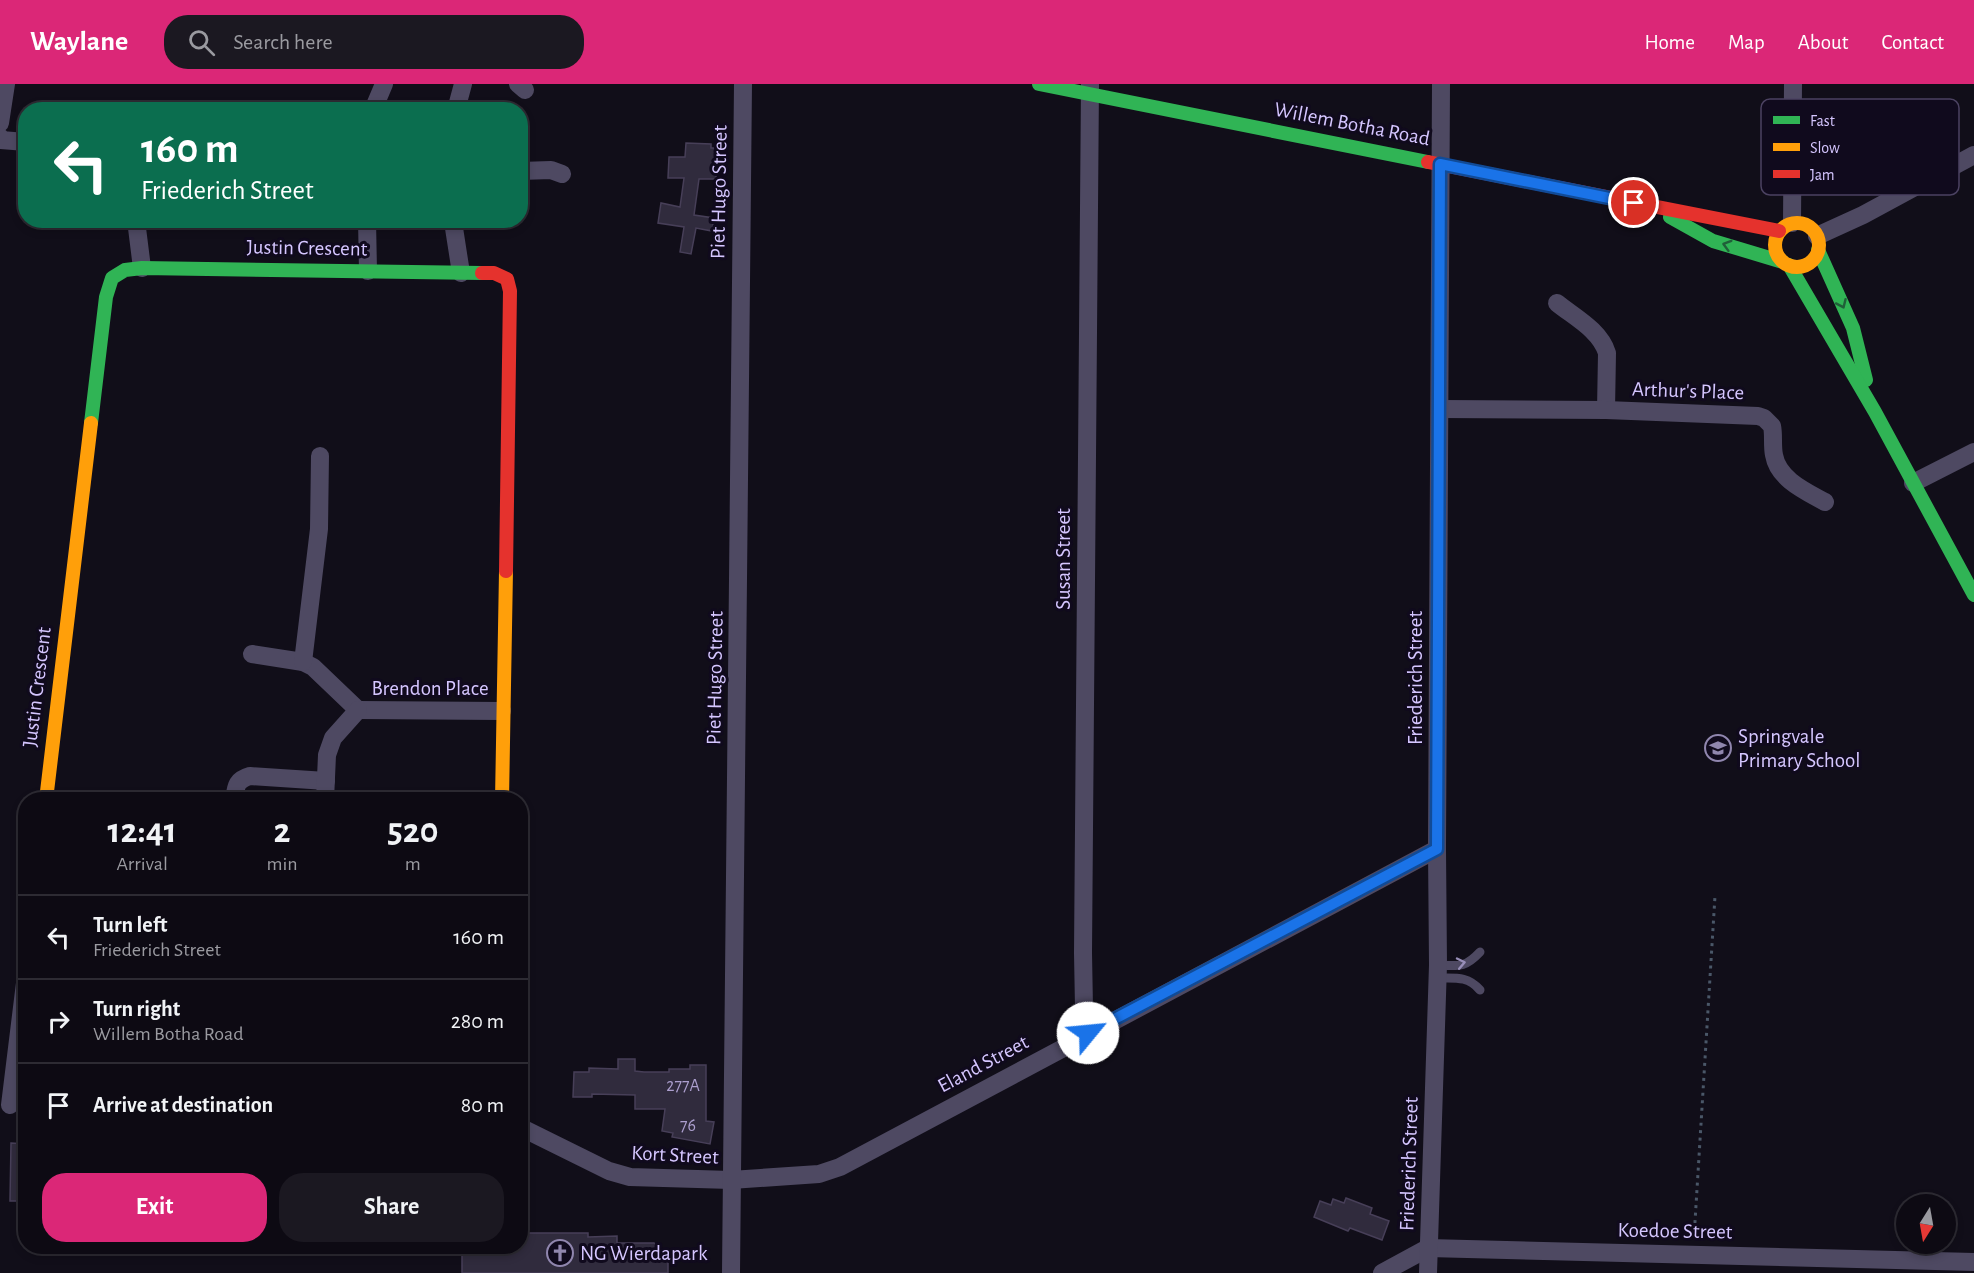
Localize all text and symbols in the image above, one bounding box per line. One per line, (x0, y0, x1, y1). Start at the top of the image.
search box (164, 15, 584, 69)
icon: search (185, 26, 218, 59)
text: Waylane (30, 28, 128, 56)
text: Search here (233, 31, 333, 53)
text: Home (1644, 32, 1695, 53)
text: Map (1728, 32, 1765, 53)
text: About (1798, 32, 1848, 53)
text: Contact (1881, 32, 1944, 53)
street label: Willem Botha Road (1272, 99, 1432, 149)
legend (1761, 99, 1959, 195)
text: Fast (1810, 113, 1835, 129)
street label: Piet Hugo Street (707, 124, 731, 259)
icon: left (42, 126, 120, 204)
text: 160 m (141, 128, 239, 170)
text: Slow (1810, 140, 1840, 156)
text: Jam (1810, 167, 1835, 183)
text: Friederich Street (141, 177, 314, 204)
pin (1608, 177, 1659, 228)
icon: arrive (1617, 186, 1650, 219)
street label: Justin Crescent (246, 236, 368, 260)
one-way arrow (1722, 240, 1733, 252)
one-way arrow (1834, 297, 1846, 308)
street label: Arthur's Place (1632, 379, 1744, 403)
street label: Susan Street (1053, 508, 1074, 610)
street label: Piet Hugo Street (703, 610, 727, 745)
street label: Friederich Street (1405, 611, 1426, 745)
street label: Justin Crescent (19, 625, 55, 748)
street label: Brendon Place (371, 678, 489, 699)
place label: Springvale Primary School (1738, 726, 1861, 771)
school or university icon: Springvale Primary School (1703, 733, 1733, 763)
text: 12:41 (108, 813, 177, 849)
text: 2 (273, 813, 290, 849)
text: 520 (387, 813, 438, 849)
text: Arrival (116, 854, 168, 874)
text: min (266, 854, 298, 874)
text: m (405, 854, 421, 874)
text: Turn left (93, 914, 167, 936)
icon: left (42, 921, 75, 954)
text: 160 m (453, 926, 504, 948)
text: Friederich Street (93, 940, 221, 960)
one-way arrow (1456, 957, 1466, 970)
text: Turn right (93, 998, 180, 1020)
position arrow (1056, 1001, 1120, 1065)
icon: right (42, 1005, 75, 1038)
text: 280 m (451, 1010, 504, 1032)
text: Willem Botha Road (93, 1024, 244, 1044)
street label: Eland Street (934, 1031, 1032, 1097)
house number: 277A (666, 1077, 700, 1095)
icon: arrive (42, 1089, 75, 1122)
text: Arrive at destination (93, 1094, 273, 1116)
text: 80 m (461, 1094, 504, 1116)
street label: Friederich Street (1396, 1096, 1422, 1231)
house number: 76 (680, 1117, 696, 1135)
street label: Kort Street (631, 1142, 720, 1168)
button: Exit (42, 1173, 267, 1242)
button: Share (279, 1173, 504, 1242)
north arrow (1896, 1194, 1956, 1254)
map controls (1896, 1194, 1956, 1254)
street label: Koedoe Street (1617, 1220, 1733, 1243)
church icon: NG Wierdapark (545, 1238, 575, 1268)
place label: NG Wierdapark (580, 1243, 708, 1264)

